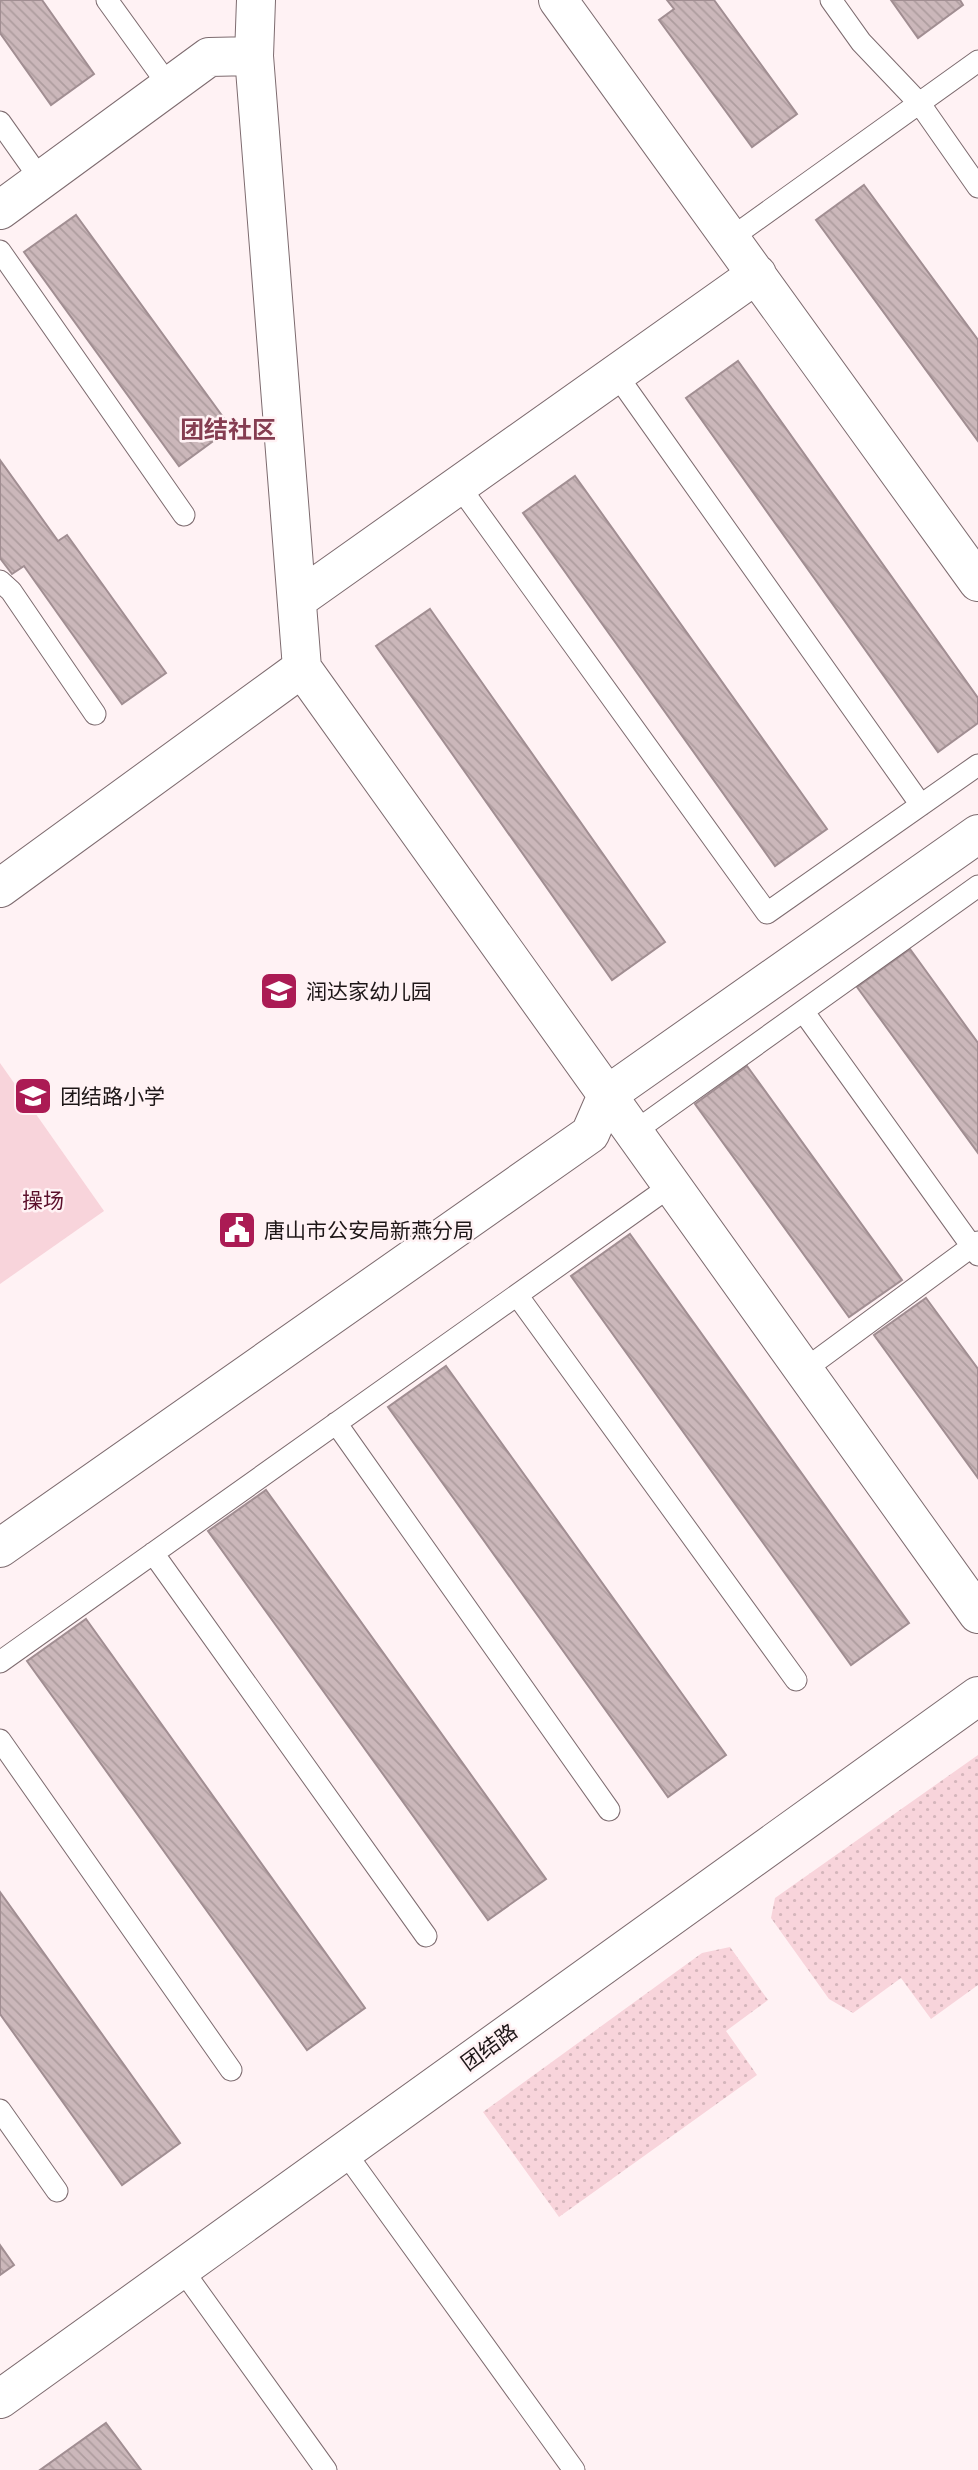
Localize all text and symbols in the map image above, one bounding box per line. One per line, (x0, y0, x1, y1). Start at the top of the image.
district label: 团结社区 (180, 416, 276, 443)
school or university icon: 润达家幼儿园 (258, 970, 300, 1012)
place label: 润达家幼儿园 (306, 980, 432, 1003)
school or university icon: 团结路小学 (12, 1075, 54, 1117)
place label: 团结路小学 (60, 1085, 165, 1108)
park label: 操场 (22, 1189, 64, 1212)
public building icon: 唐山市公安局新燕分局 (216, 1209, 258, 1251)
place label: 唐山市公安局新燕分局 (264, 1219, 474, 1242)
street label: 团结路 (457, 2019, 521, 2075)

